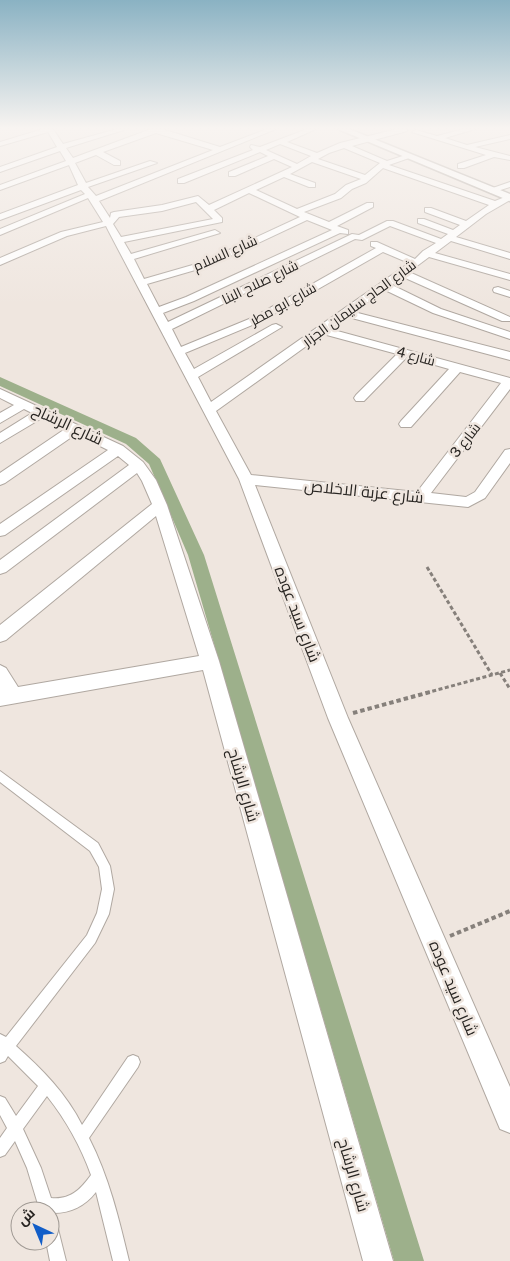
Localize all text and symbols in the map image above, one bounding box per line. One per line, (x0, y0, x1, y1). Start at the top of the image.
street label: شارع السلام (191, 232, 260, 276)
street label: شارع الحاج سليمان الجزار (298, 256, 419, 351)
street label: شارع صلاح البنا (219, 257, 301, 308)
street label: شارع ابو مطر (246, 279, 319, 330)
street label: شارع 4 (395, 343, 437, 370)
street label: شارع الرشاح (29, 400, 106, 451)
street label: شارع 3 (447, 420, 484, 461)
street label: شارع عزبة الاخلاص (303, 476, 425, 509)
street label: شارع سيد عوده (269, 564, 325, 665)
street label: شارع الرشاح (222, 746, 263, 825)
street label: شارع سيد عوده (423, 938, 482, 1039)
street label: شارع الرشاح (332, 1136, 373, 1215)
north arrow (10, 1201, 60, 1251)
text: ش (14, 1205, 39, 1229)

